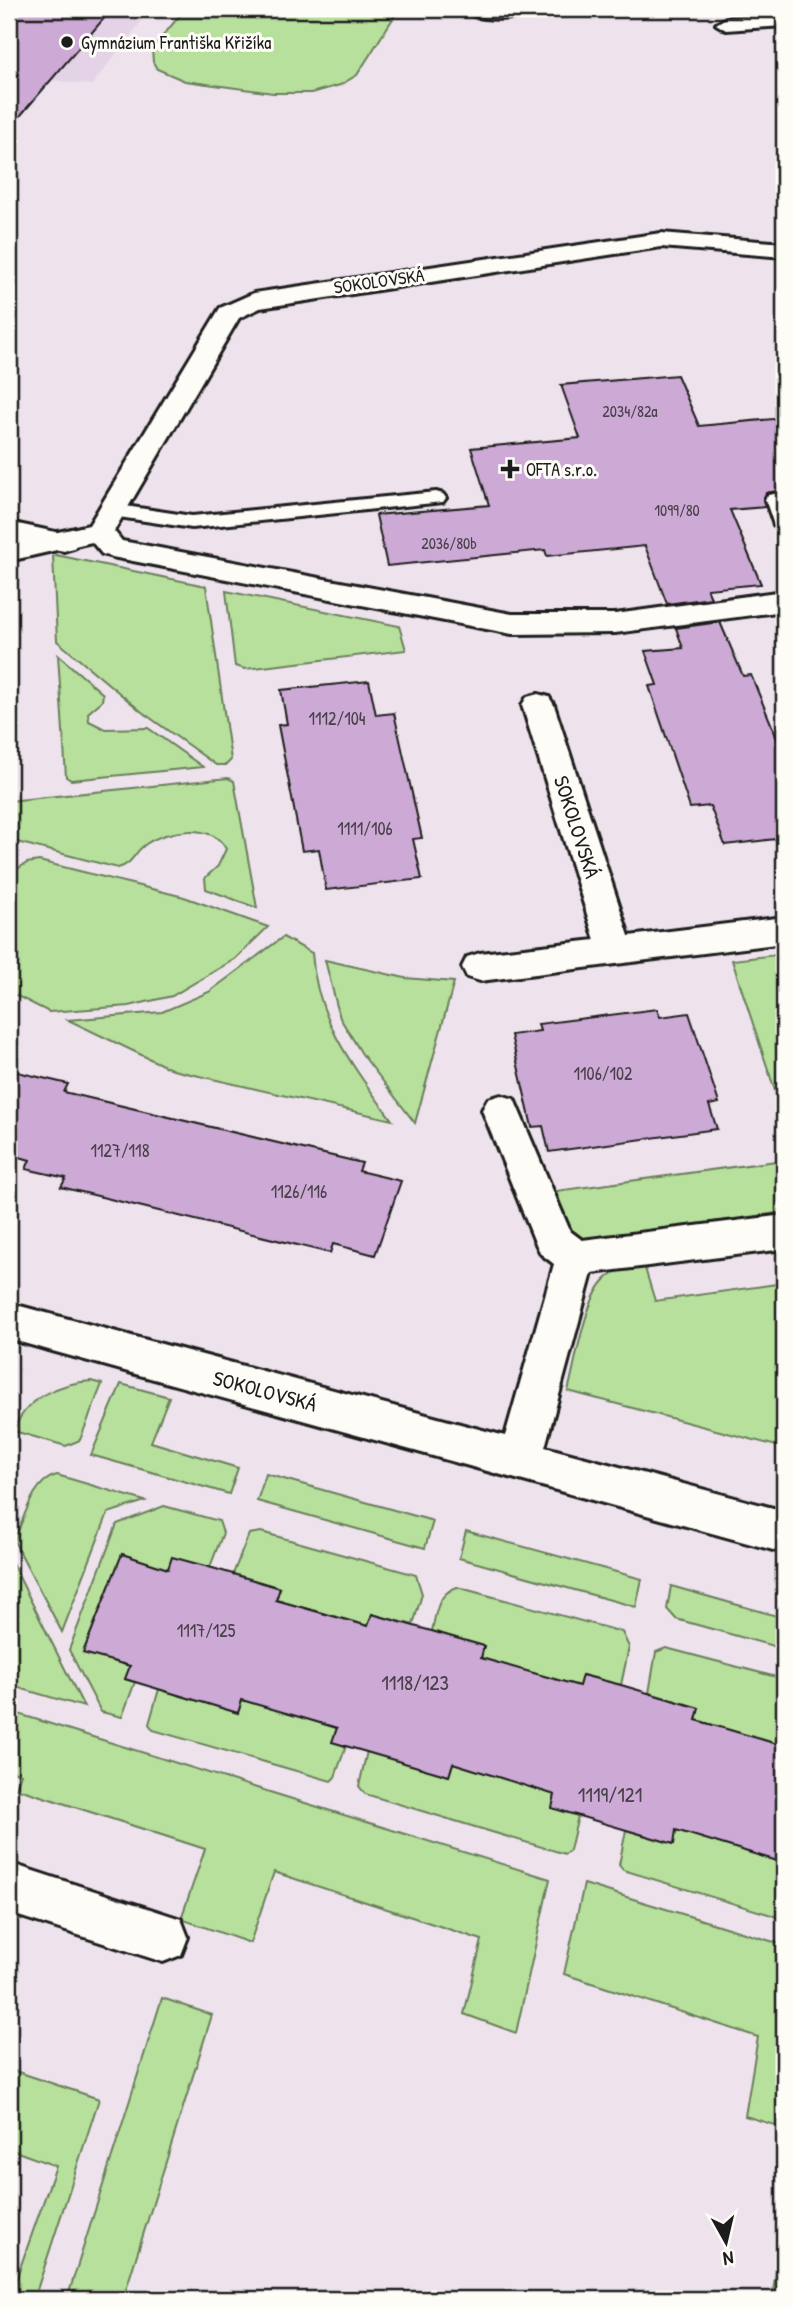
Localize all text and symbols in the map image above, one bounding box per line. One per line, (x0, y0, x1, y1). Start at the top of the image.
place label: Gymnázium Františka Křižíka (81, 30, 271, 55)
marker: Gymnázium Františka Křižíka (59, 34, 75, 50)
street label: SOKOLOVSKÁ (332, 262, 426, 300)
house number: 2034/82a (602, 400, 658, 422)
place label: OFTA s.r.o. (526, 457, 597, 482)
marker: OFTA s.r.o. (500, 459, 520, 479)
house number: 1099/80 (654, 499, 700, 521)
house number: 2036/80b (421, 532, 477, 554)
house number: 1112/104 (309, 706, 366, 731)
street label: SOKOLOVSKÁ (547, 772, 607, 882)
house number: 1111/106 (337, 816, 393, 841)
house number: 1106/102 (574, 1061, 633, 1086)
house number: 1127/118 (91, 1138, 150, 1163)
house number: 1126/116 (271, 1179, 327, 1204)
street label: SOKOLOVSKÁ (210, 1363, 320, 1419)
house number: 1117/125 (177, 1618, 236, 1643)
house number: 1118/123 (381, 1668, 449, 1697)
house number: 1119/121 (578, 1780, 642, 1809)
north arrow (692, 2206, 762, 2276)
text: N (722, 2245, 735, 2272)

